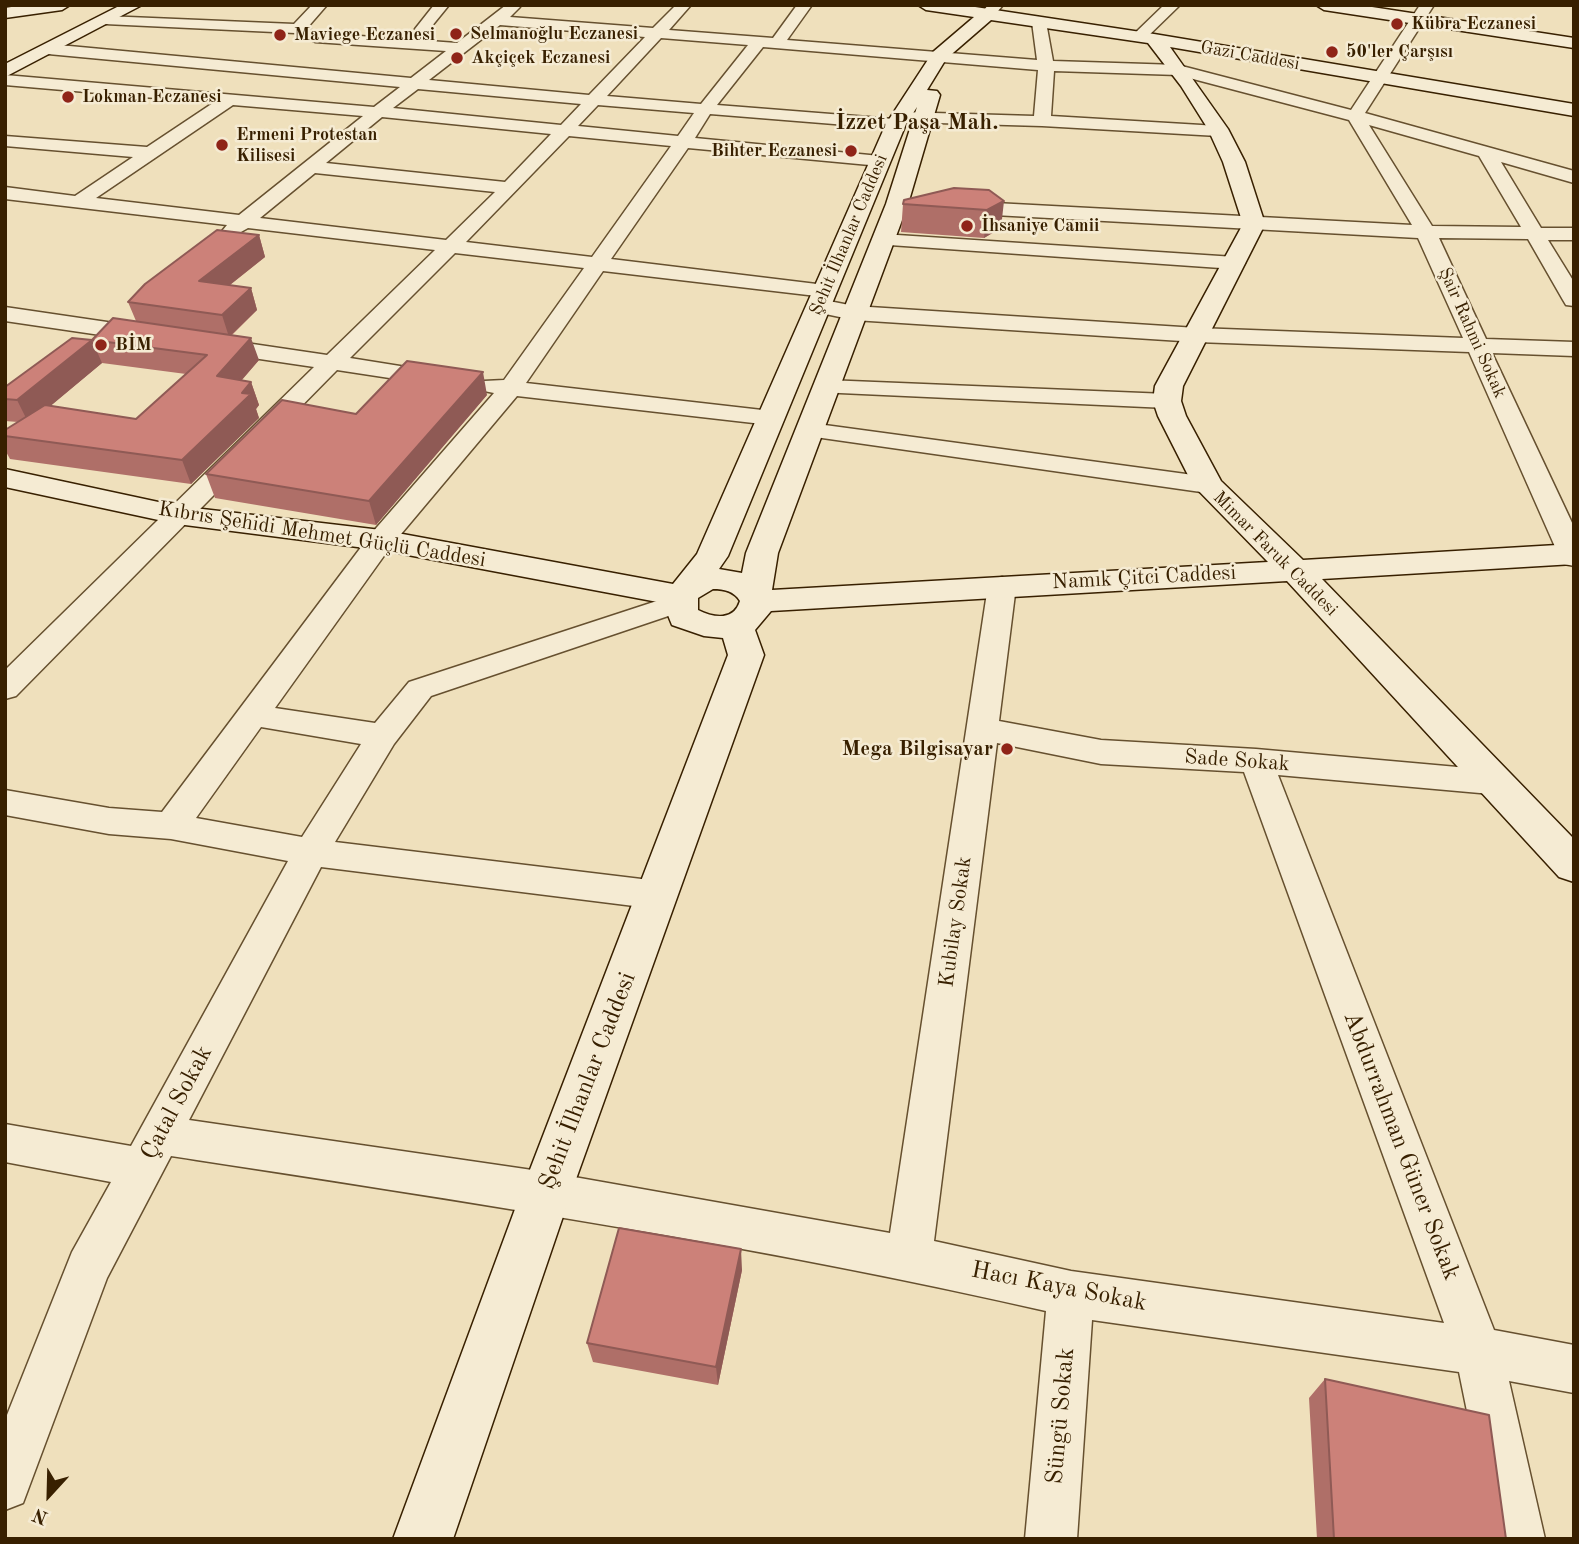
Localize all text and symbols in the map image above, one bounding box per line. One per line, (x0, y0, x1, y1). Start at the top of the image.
place label: Kübra Eczanesi (1411, 13, 1536, 35)
marker: Kübra Eczanesi (1389, 16, 1405, 32)
place label: Selmanoğlu Eczanesi (470, 23, 638, 45)
place label: Maviege Eczanesi (294, 24, 435, 46)
marker: Selmanoğlu Eczanesi (448, 26, 464, 42)
marker: Maviege Eczanesi (272, 27, 288, 43)
street label: Gazi Caddesi (1199, 37, 1301, 75)
place label: 50'ler Çarşısı (1346, 41, 1453, 63)
marker: 50'ler Çarşısı (1324, 44, 1340, 60)
place label: Akçiçek Eczanesi (471, 47, 610, 69)
marker: Akçiçek Eczanesi (449, 50, 465, 66)
place label: Lokman Eczanesi (82, 86, 222, 108)
marker: Lokman Eczanesi (60, 89, 76, 105)
district label: İzzet Paşa Mah. (835, 109, 999, 137)
place label: Ermeni Protestan Kilisesi (236, 124, 378, 166)
marker: Ermeni Protestan Kilisesi (214, 137, 230, 153)
place label: Bihter Eczanesi (711, 140, 837, 162)
marker: Bihter Eczanesi (843, 143, 859, 159)
street label: Şehit İlhanlar Caddesi (805, 151, 893, 319)
place label: İhsaniye Camii (981, 215, 1099, 237)
marker: İhsaniye Camii (959, 218, 975, 234)
street label: Şair Rahmi Sokak (1434, 264, 1510, 402)
place label: BİM (115, 334, 152, 356)
marker: BİM (93, 337, 109, 353)
street label: Mimar Faruk Caddesi (1208, 487, 1342, 621)
street label: Kıbrıs Şehidi Mehmet Güçlü Caddesi (156, 497, 488, 573)
street label: Namık Çitci Caddesi (1051, 561, 1237, 595)
place label: Mega Bilgisayar (842, 736, 993, 762)
marker: Mega Bilgisayar (999, 741, 1015, 757)
street label: Sade Sokak (1183, 745, 1291, 777)
street label: Kubilay Sokak (934, 855, 978, 989)
street label: Şehit İlhanlar Caddesi (533, 968, 643, 1194)
street label: Abdurrahman Güner Sokak (1336, 1008, 1466, 1284)
street label: Çatal Sokak (135, 1041, 219, 1165)
street label: Hacı Kaya Sokak (969, 1256, 1149, 1318)
street label: Süngü Sokak (1041, 1347, 1081, 1485)
north arrow (14, 1460, 84, 1530)
text: N (31, 1503, 51, 1526)

